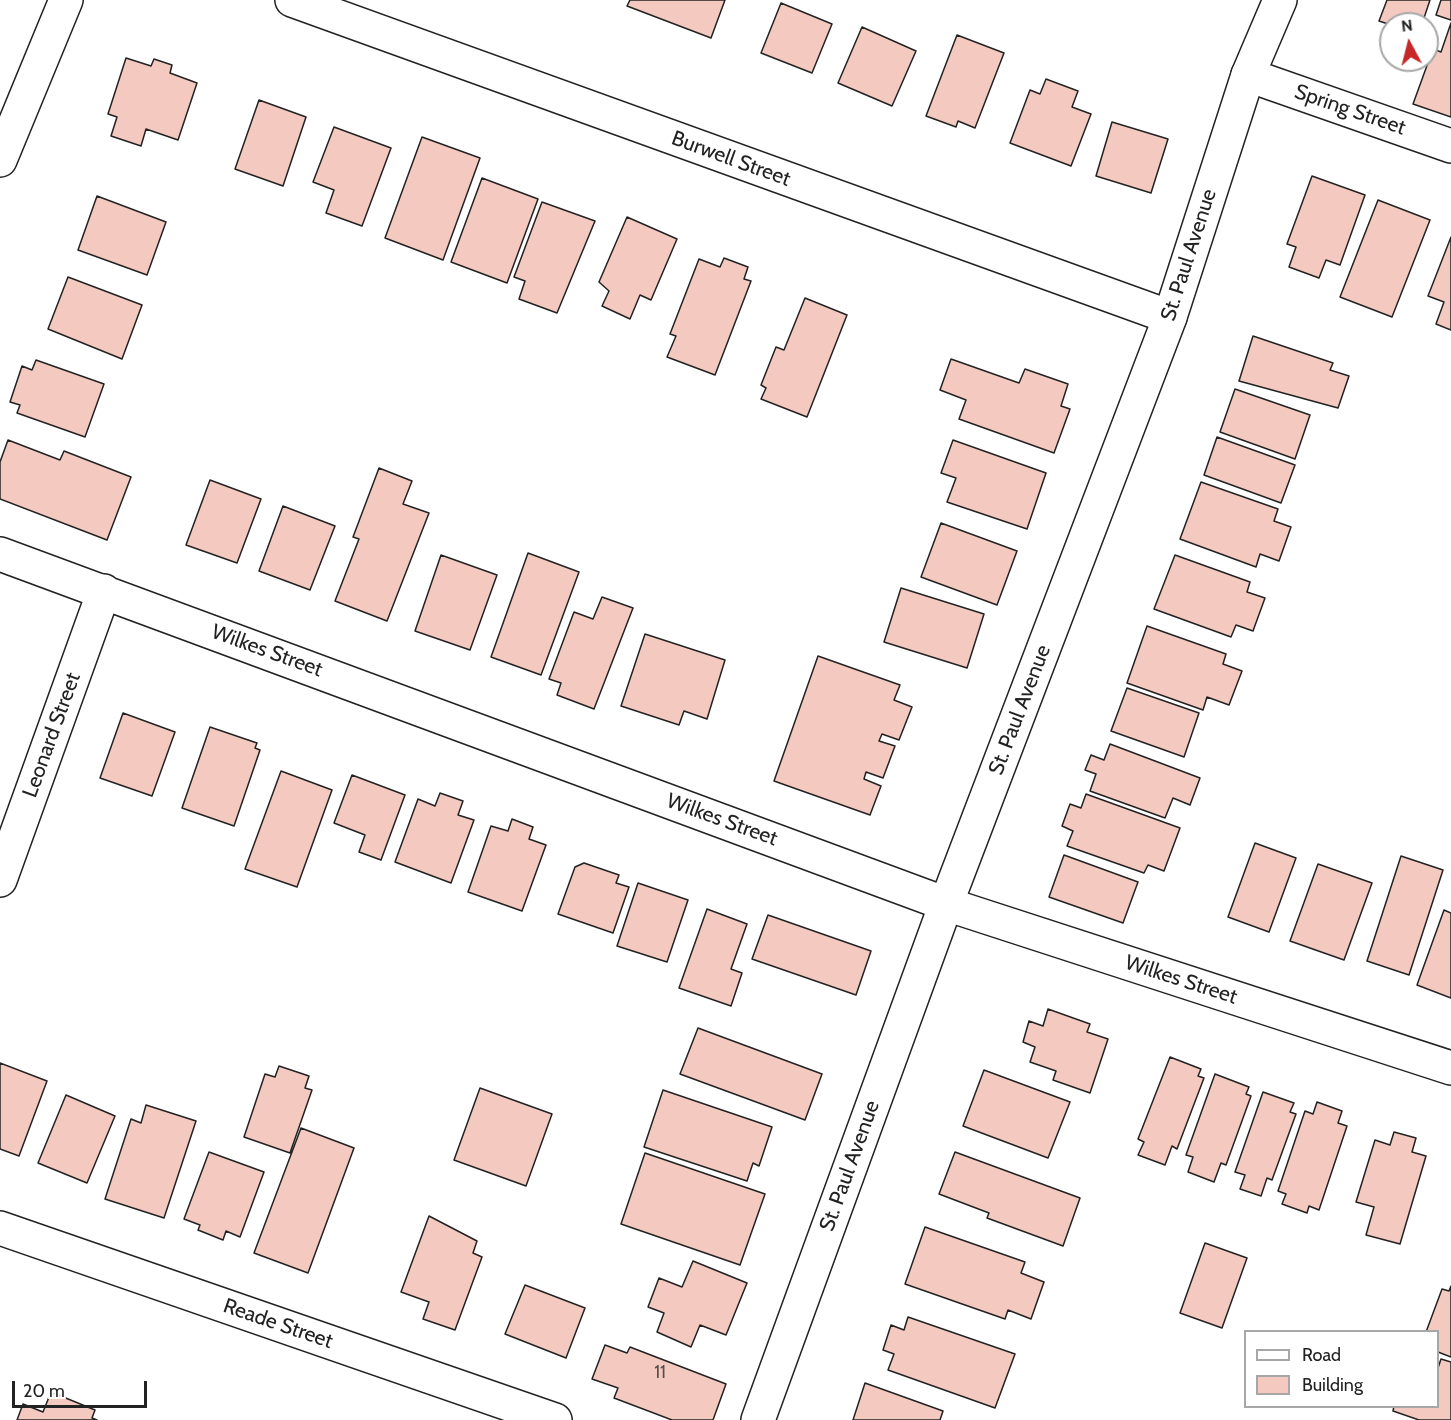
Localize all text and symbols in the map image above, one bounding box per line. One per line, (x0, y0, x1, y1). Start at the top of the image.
north arrow (1379, 12, 1439, 72)
text: N (1400, 16, 1414, 36)
street label: Spring Street (1291, 79, 1409, 141)
street label: Burwell Street (668, 126, 794, 192)
street label: St. Paul Avenue (1156, 186, 1222, 324)
street label: Wilkes Street (208, 619, 326, 683)
street label: St. Paul Avenue (984, 641, 1056, 779)
street label: Leonard Street (18, 669, 86, 801)
street label: Wilkes Street (663, 788, 781, 852)
street label: Wilkes Street (1122, 950, 1240, 1010)
street label: St. Paul Avenue (815, 1097, 885, 1235)
street label: Reade Street (220, 1293, 336, 1355)
legend (1244, 1330, 1439, 1408)
text: Road (1302, 1344, 1341, 1366)
house number: 11 (654, 1362, 666, 1384)
scale bar (15, 1369, 150, 1407)
text: Building (1302, 1374, 1363, 1396)
text: 20 m (23, 1380, 65, 1402)

